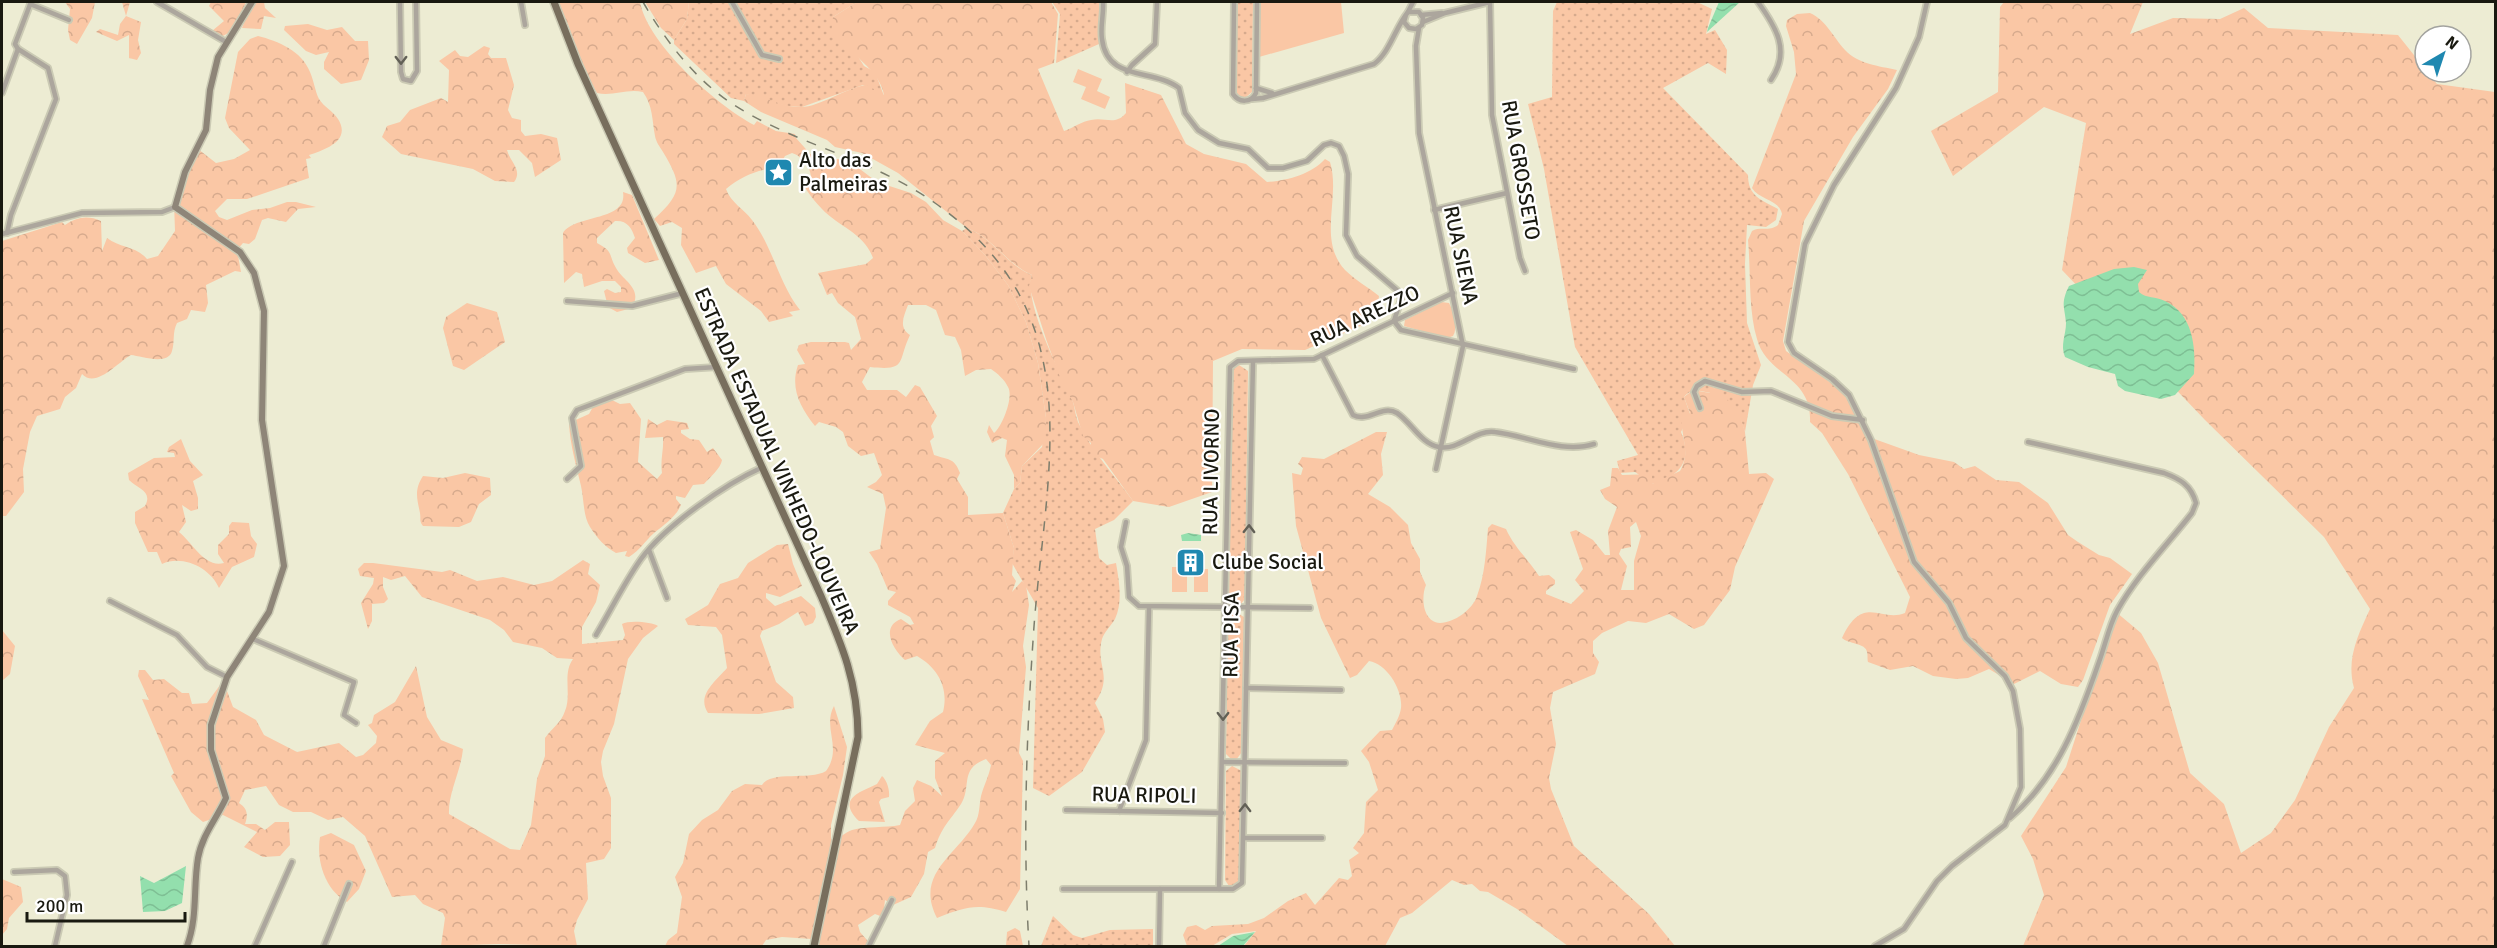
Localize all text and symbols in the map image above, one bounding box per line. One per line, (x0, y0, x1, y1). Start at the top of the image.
north arrow (2413, 24, 2473, 84)
text: N (2441, 32, 2462, 54)
one-way arrow (394, 55, 407, 64)
street label: RUA GROSSETO (1496, 98, 1546, 242)
place label: Alto das Palmeiras (799, 147, 888, 197)
place icon: Alto das Palmeiras (762, 156, 794, 188)
street label: RUA SIENA (1438, 203, 1484, 307)
street label: RUA AREZZO (1306, 279, 1424, 353)
street label: ESTRADA ESTADUAL VINHEDO-LOUVEIRA (688, 283, 866, 639)
street label: RUA LIVORNO (1197, 408, 1225, 536)
one-way arrow (1243, 525, 1255, 534)
building icon: Clube Social (1175, 546, 1207, 578)
place label: Clube Social (1212, 549, 1324, 575)
street label: RUA PISA (1217, 592, 1245, 678)
one-way arrow (1217, 712, 1229, 721)
street label: RUA RIPOLI (1091, 781, 1197, 809)
one-way arrow (1239, 804, 1251, 813)
scale bar (27, 885, 184, 923)
text: 200 m (36, 895, 83, 917)

